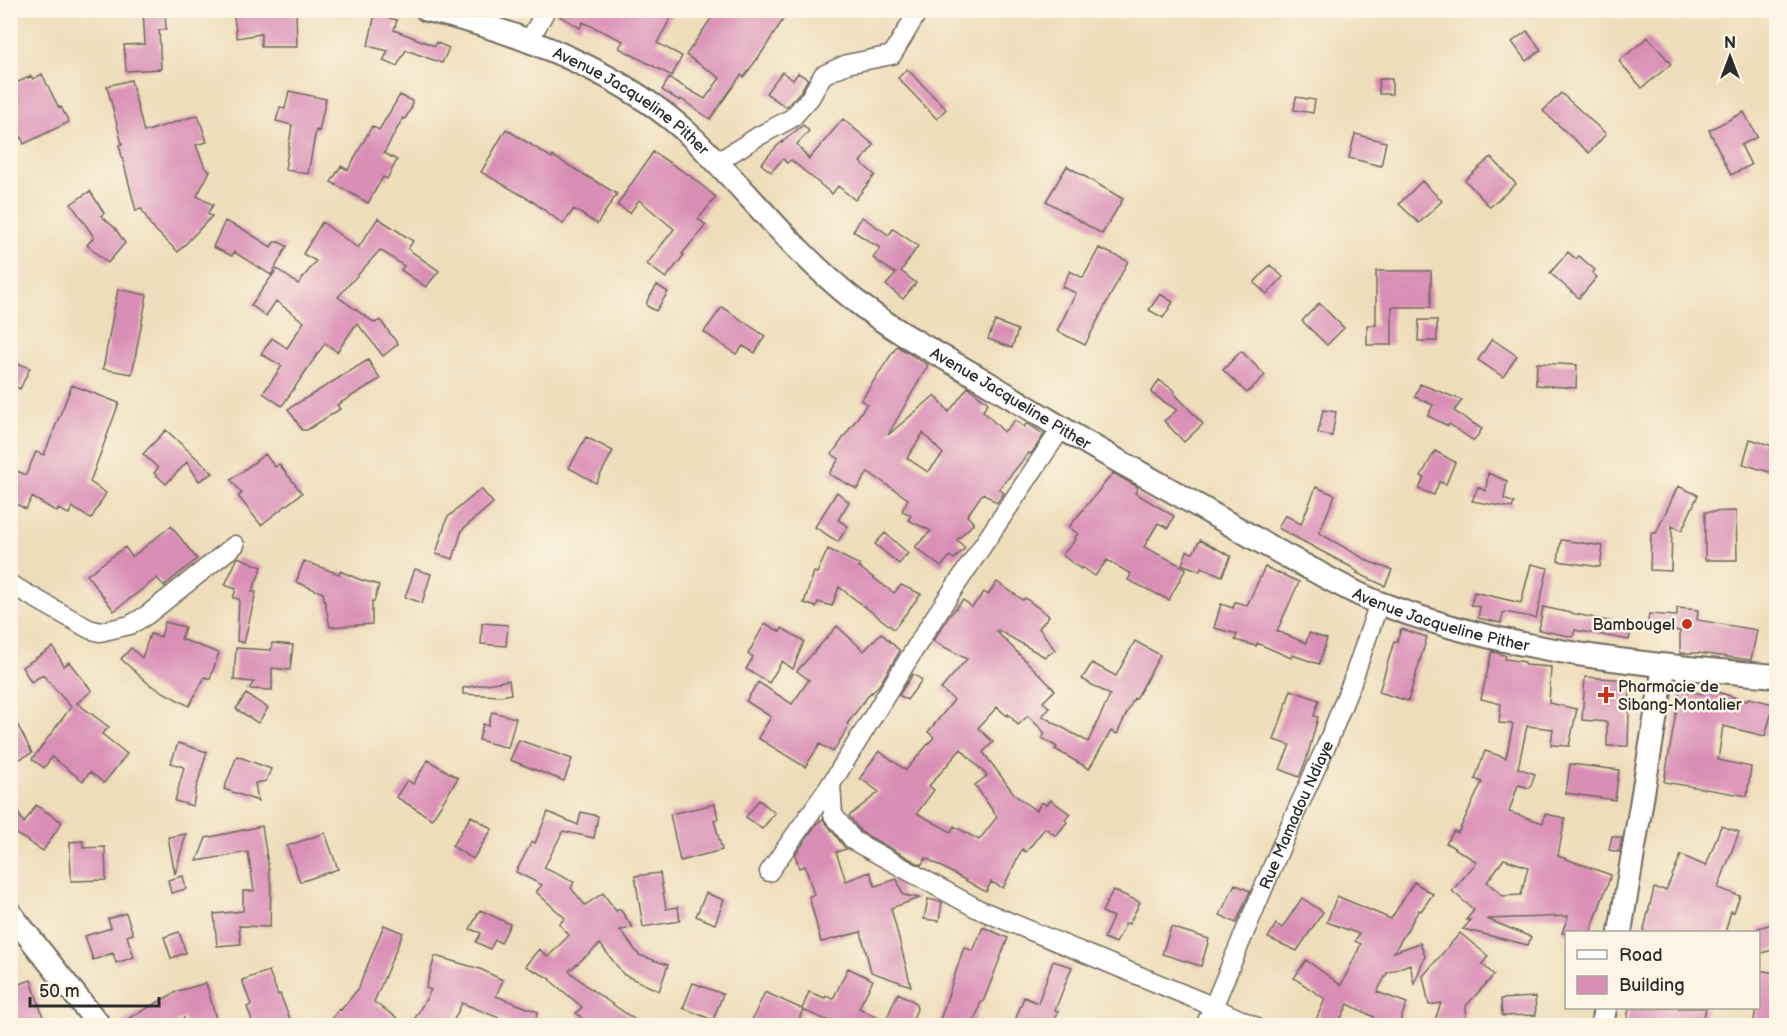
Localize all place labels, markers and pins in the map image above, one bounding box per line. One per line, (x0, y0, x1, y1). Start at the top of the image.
place label: Bambougel (1592, 616, 1675, 635)
marker: Bambougel (1680, 617, 1694, 631)
place label: Pharmacie de Sibang-Montalier (1618, 678, 1742, 715)
marker: Pharmacie de Sibang-Montalier (1599, 688, 1613, 702)

